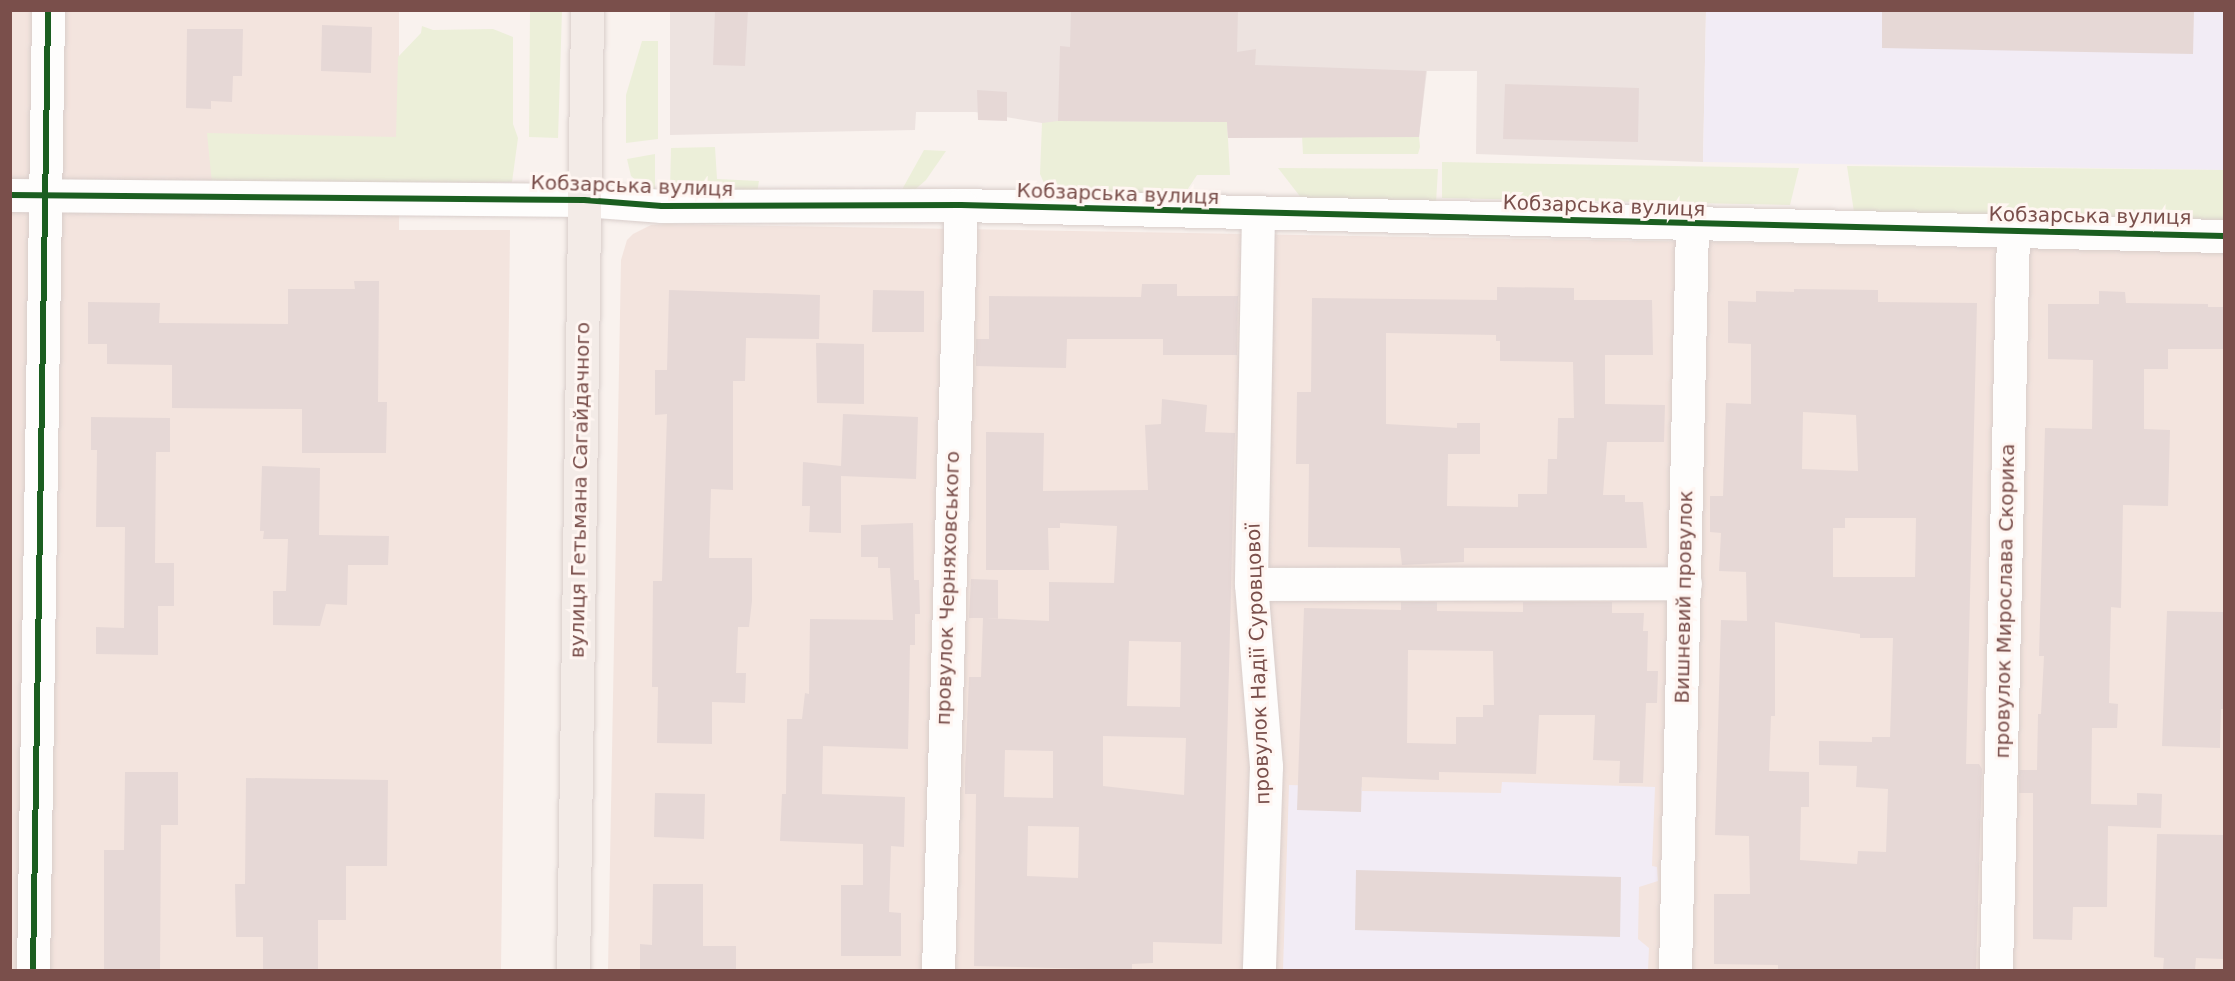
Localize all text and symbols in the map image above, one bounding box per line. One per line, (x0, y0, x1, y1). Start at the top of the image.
street label: Кобзарська вулиця (530, 170, 734, 202)
street label: Кобзарська вулиця (1016, 178, 1220, 210)
street label: Кобзарська вулиця (1502, 190, 1706, 222)
street label: Кобзарська вулиця (1988, 202, 2192, 230)
street label: вулиця Гетьмана Сагайдачного (565, 322, 595, 658)
street label: провулок Мирослава Скорика (1990, 443, 2020, 759)
street label: провулок Черняховського (931, 450, 965, 726)
street label: Вишневий провулок (1670, 490, 1698, 704)
street label: провулок Надії Суровцової (1241, 523, 1275, 805)

